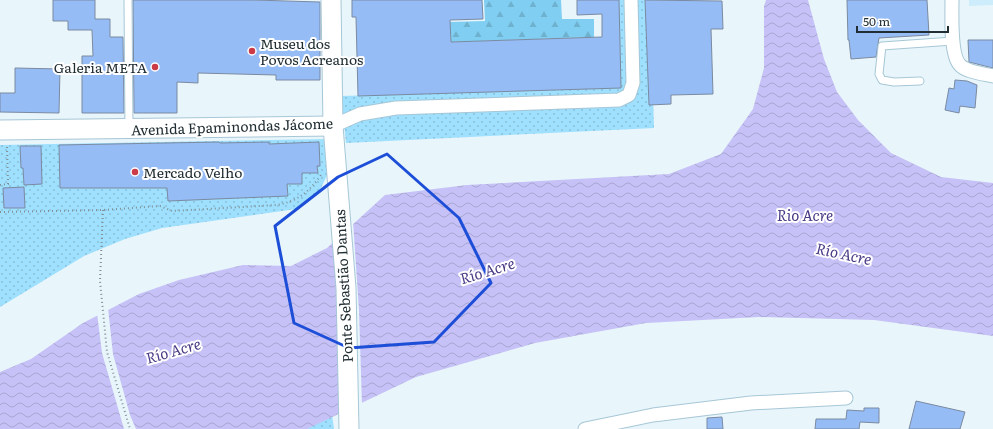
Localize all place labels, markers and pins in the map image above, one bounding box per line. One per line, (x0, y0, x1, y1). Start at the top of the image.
place label: Museu dos Povos Acreanos (260, 33, 363, 69)
marker: Museu dos Povos Acreanos (247, 46, 257, 56)
place label: Galeria META (54, 57, 148, 77)
marker: Galeria META (150, 62, 160, 72)
place label: Mercado Velho (143, 162, 242, 182)
marker: Mercado Velho (130, 167, 140, 177)

